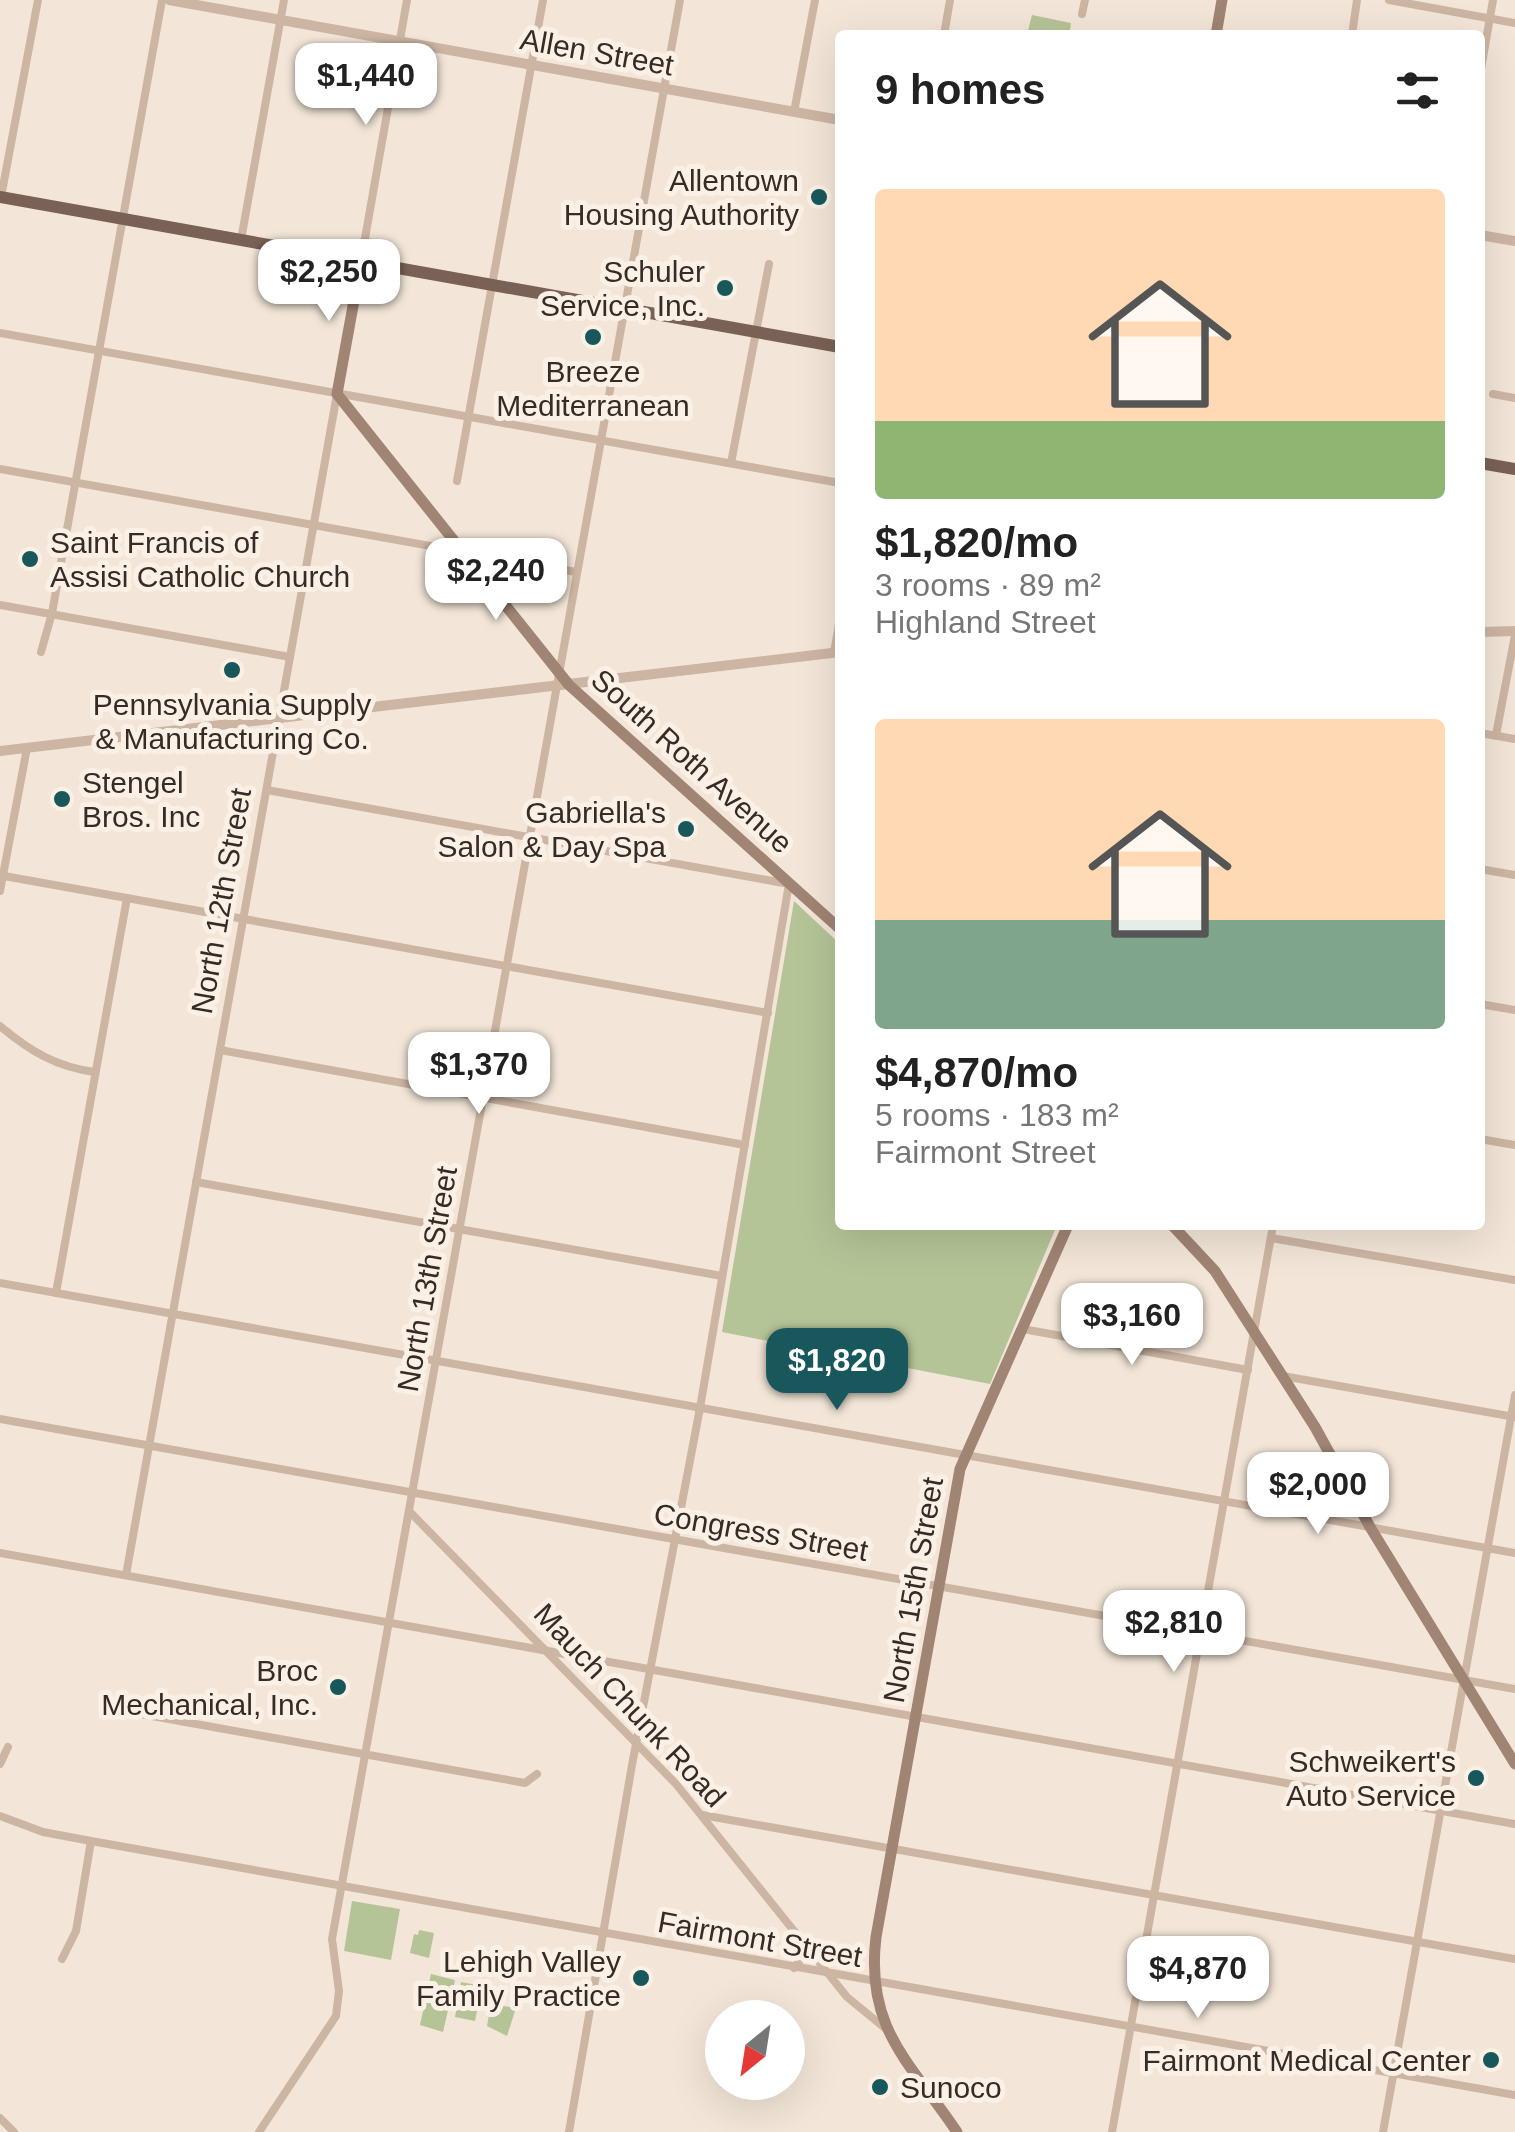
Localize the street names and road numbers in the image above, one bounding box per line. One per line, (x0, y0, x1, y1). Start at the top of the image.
street label: Allen Street (518, 22, 677, 82)
street label: South Roth Avenue (585, 662, 799, 860)
street label: North 12th Street (185, 785, 257, 1016)
street label: North 13th Street (391, 1163, 463, 1394)
street label: North 15th Street (877, 1474, 949, 1705)
street label: Congress Street (651, 1497, 871, 1567)
street label: Mauch Chunk Road (528, 1597, 732, 1813)
street label: Fairmont Street (655, 1905, 865, 1973)

